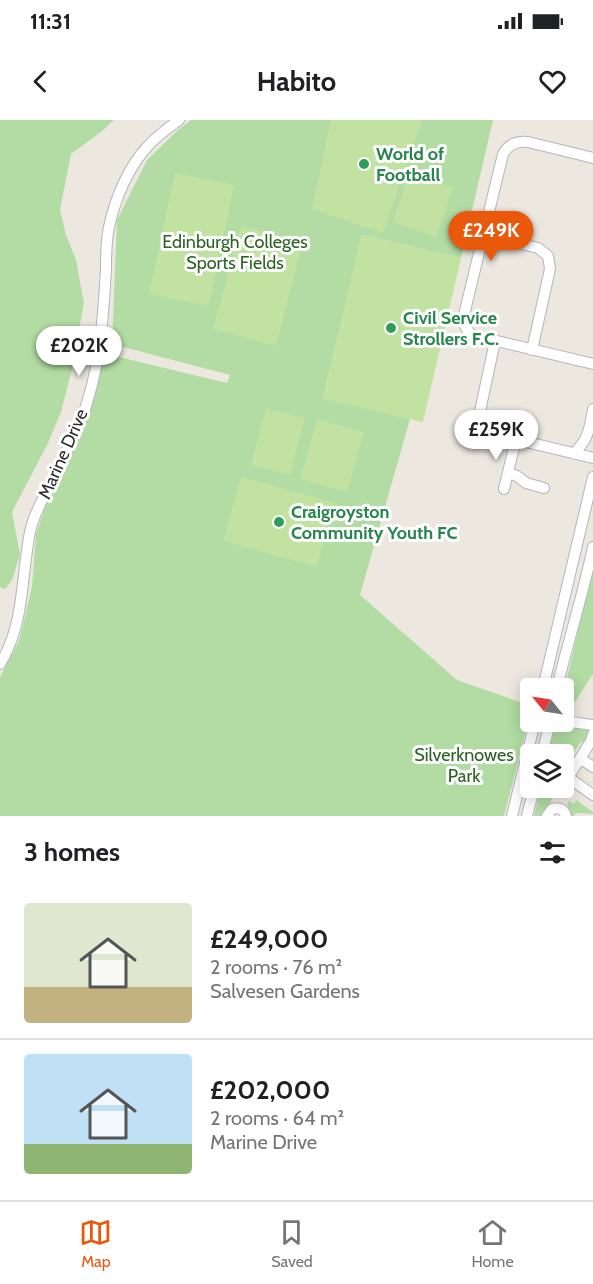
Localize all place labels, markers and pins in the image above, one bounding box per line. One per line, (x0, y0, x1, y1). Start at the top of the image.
place label: World of Football (376, 143, 444, 186)
marker: World of Football (357, 157, 371, 171)
pin: £249K (449, 211, 533, 262)
place label: Civil Service Strollers F.C. (403, 307, 499, 350)
marker: Civil Service Strollers F.C. (384, 321, 398, 335)
pin: £202K (37, 326, 121, 377)
pin: £259K (454, 410, 538, 461)
place label: Craigroyston Community Youth FC (291, 501, 457, 544)
marker: Craigroyston Community Youth FC (272, 515, 286, 529)

